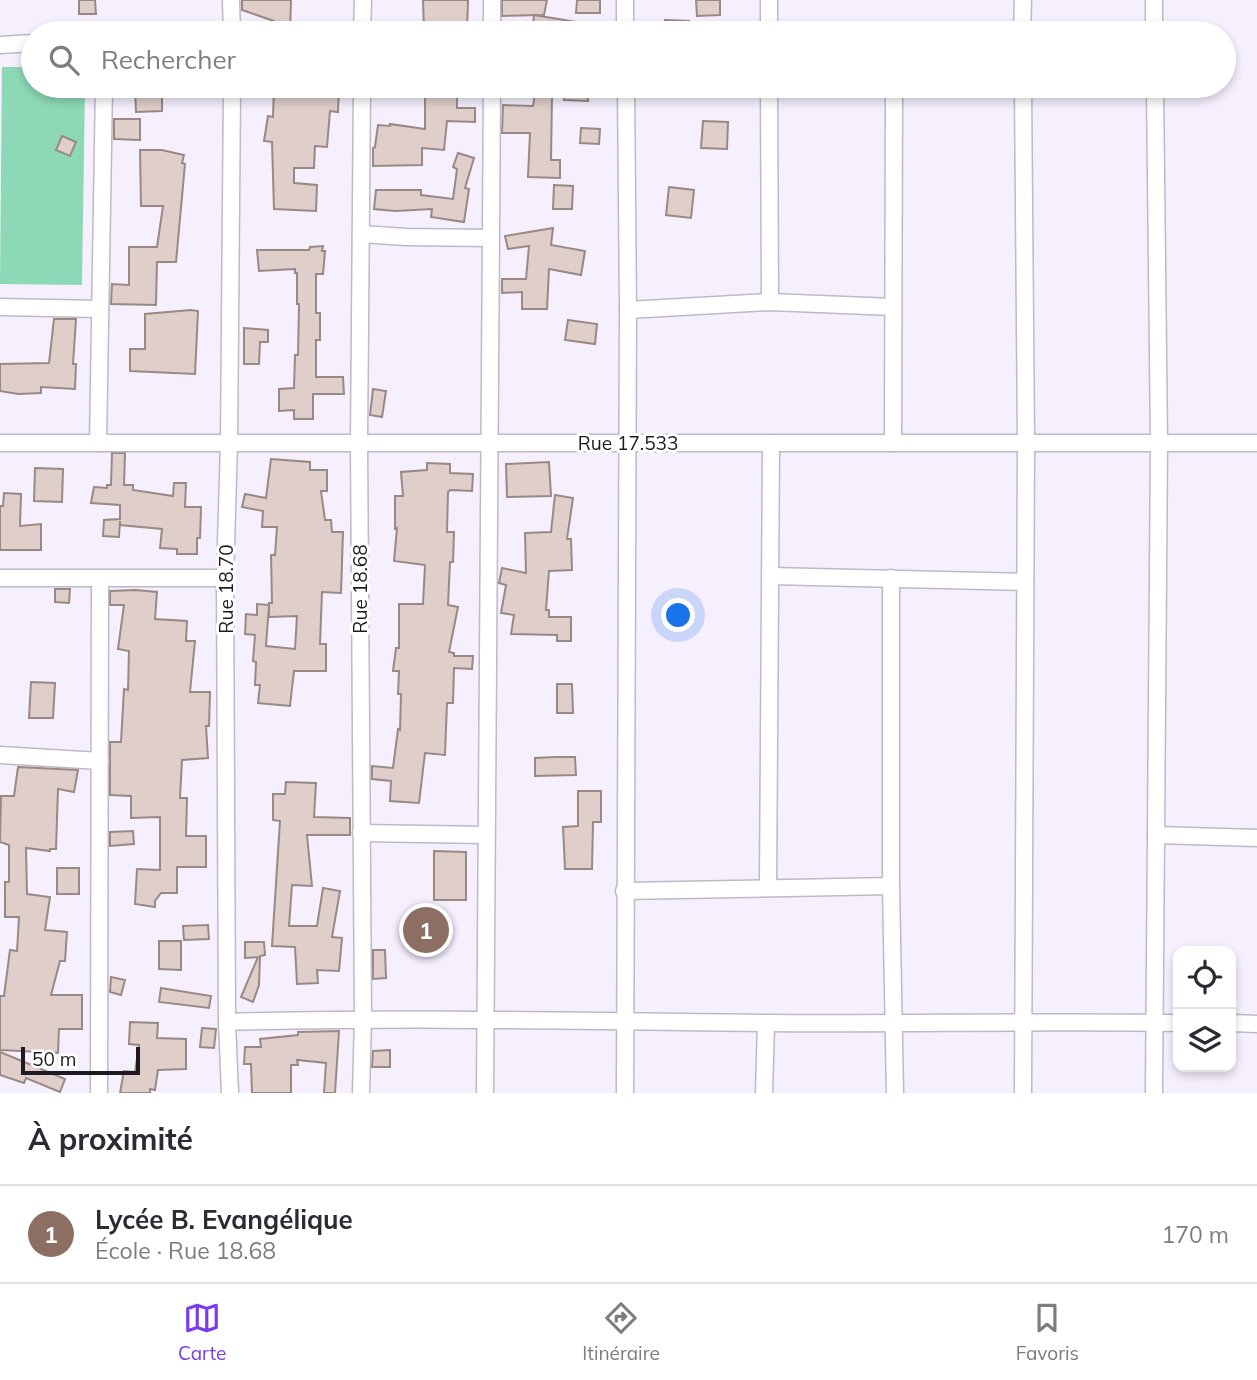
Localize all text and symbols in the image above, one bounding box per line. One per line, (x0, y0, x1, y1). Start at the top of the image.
search box (21, 21, 1236, 98)
icon: search (45, 41, 83, 79)
text: Rechercher (101, 43, 236, 76)
street label: Rue 17.533 (578, 431, 678, 455)
street label: Rue 18.70 (214, 544, 238, 634)
street label: Rue 18.68 (348, 544, 372, 634)
your location (661, 598, 695, 632)
pin: 1 (403, 904, 449, 956)
map controls (1173, 946, 1236, 1072)
button: locate (1173, 946, 1236, 1009)
button: layers (1173, 1009, 1236, 1072)
scale bar (21, 1044, 140, 1076)
text: 50 m (32, 1047, 76, 1071)
text: À proximité (28, 1120, 193, 1158)
text: Lycée B. Evangélique (95, 1203, 353, 1236)
text: 1 (44, 1220, 58, 1249)
text: 170 m (1161, 1220, 1229, 1249)
text: École · Rue 18.68 (95, 1236, 276, 1265)
tab: Carte (178, 1299, 226, 1365)
tab: Itinéraire (582, 1299, 660, 1365)
tab: Favoris (1016, 1299, 1079, 1365)

